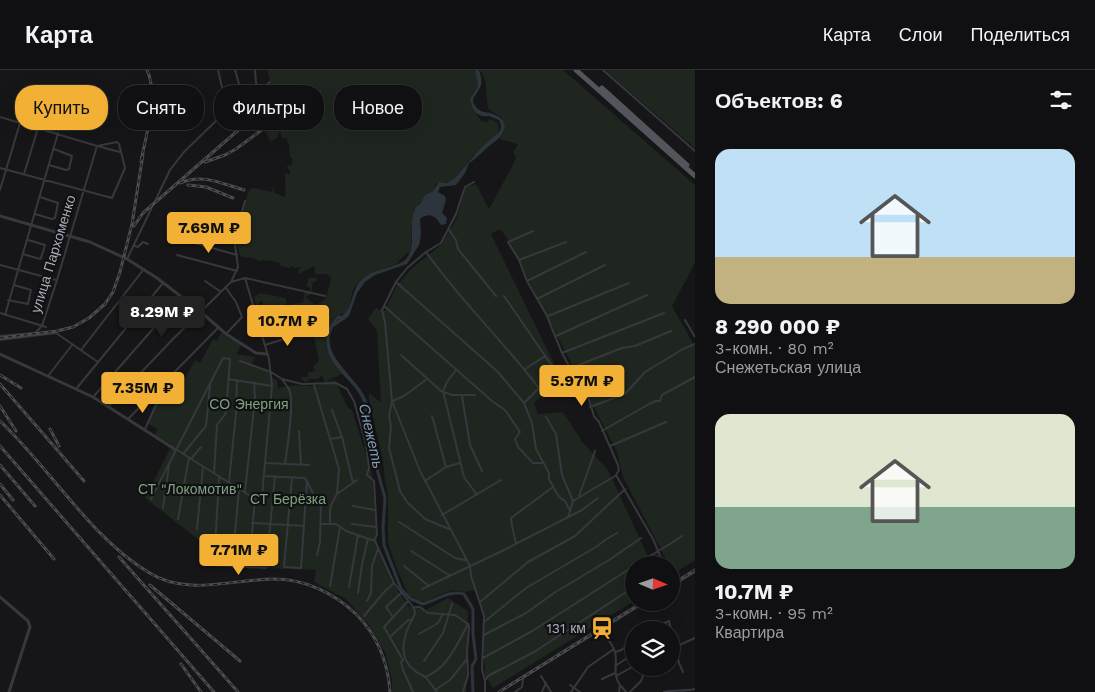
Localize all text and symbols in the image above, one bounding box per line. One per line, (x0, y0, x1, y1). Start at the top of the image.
text: Карта (25, 21, 93, 49)
text: Карта (823, 24, 871, 45)
text: Слои (899, 24, 943, 45)
text: Поделиться (971, 24, 1070, 45)
chip: Купить (15, 85, 108, 130)
chip: Снять (118, 85, 204, 130)
chip: Фильтры (214, 85, 324, 130)
chip: Новое (334, 85, 422, 130)
icon: filters (1047, 86, 1075, 114)
text: Объектов: 6 (715, 88, 843, 113)
icon: home (850, 181, 940, 271)
street label: улица Пархоменко (27, 193, 79, 315)
pin: 7.69M ₽ (163, 212, 255, 254)
text: 7.69M ₽ (178, 218, 240, 237)
pin: 8.29M ₽ (116, 296, 208, 338)
text: 8.29M ₽ (130, 302, 194, 321)
pin: 10.7M ₽ (242, 304, 334, 347)
text: 10.7M ₽ (258, 311, 318, 330)
text: 8 290 000 ₽ (715, 314, 840, 339)
text: 3-комн. · 80 m² (715, 339, 834, 358)
text: Снежетьская улица (715, 358, 861, 377)
pin: 5.97M ₽ (536, 364, 628, 407)
text: 5.97M ₽ (550, 371, 614, 390)
pin: 7.35M ₽ (97, 372, 189, 414)
text: 7.35M ₽ (112, 378, 174, 397)
park label: СО Энергия (209, 396, 289, 412)
water label: Снежеть (355, 402, 387, 470)
icon: home (850, 446, 940, 536)
park label: СТ "Локомотив" (138, 481, 242, 497)
park label: СТ Берёзка (250, 491, 326, 507)
pin: 7.71M ₽ (193, 534, 285, 576)
text: 7.71M ₽ (210, 540, 268, 559)
north arrow (625, 556, 680, 611)
map controls (625, 556, 680, 676)
text: 10.7M ₽ (715, 579, 793, 604)
text: 3-комн. · 95 m² (715, 604, 833, 623)
station icon: 131 км (589, 615, 615, 641)
place label: 131 км (546, 620, 586, 636)
button: layers (625, 621, 680, 676)
text: Квартира (715, 623, 784, 642)

